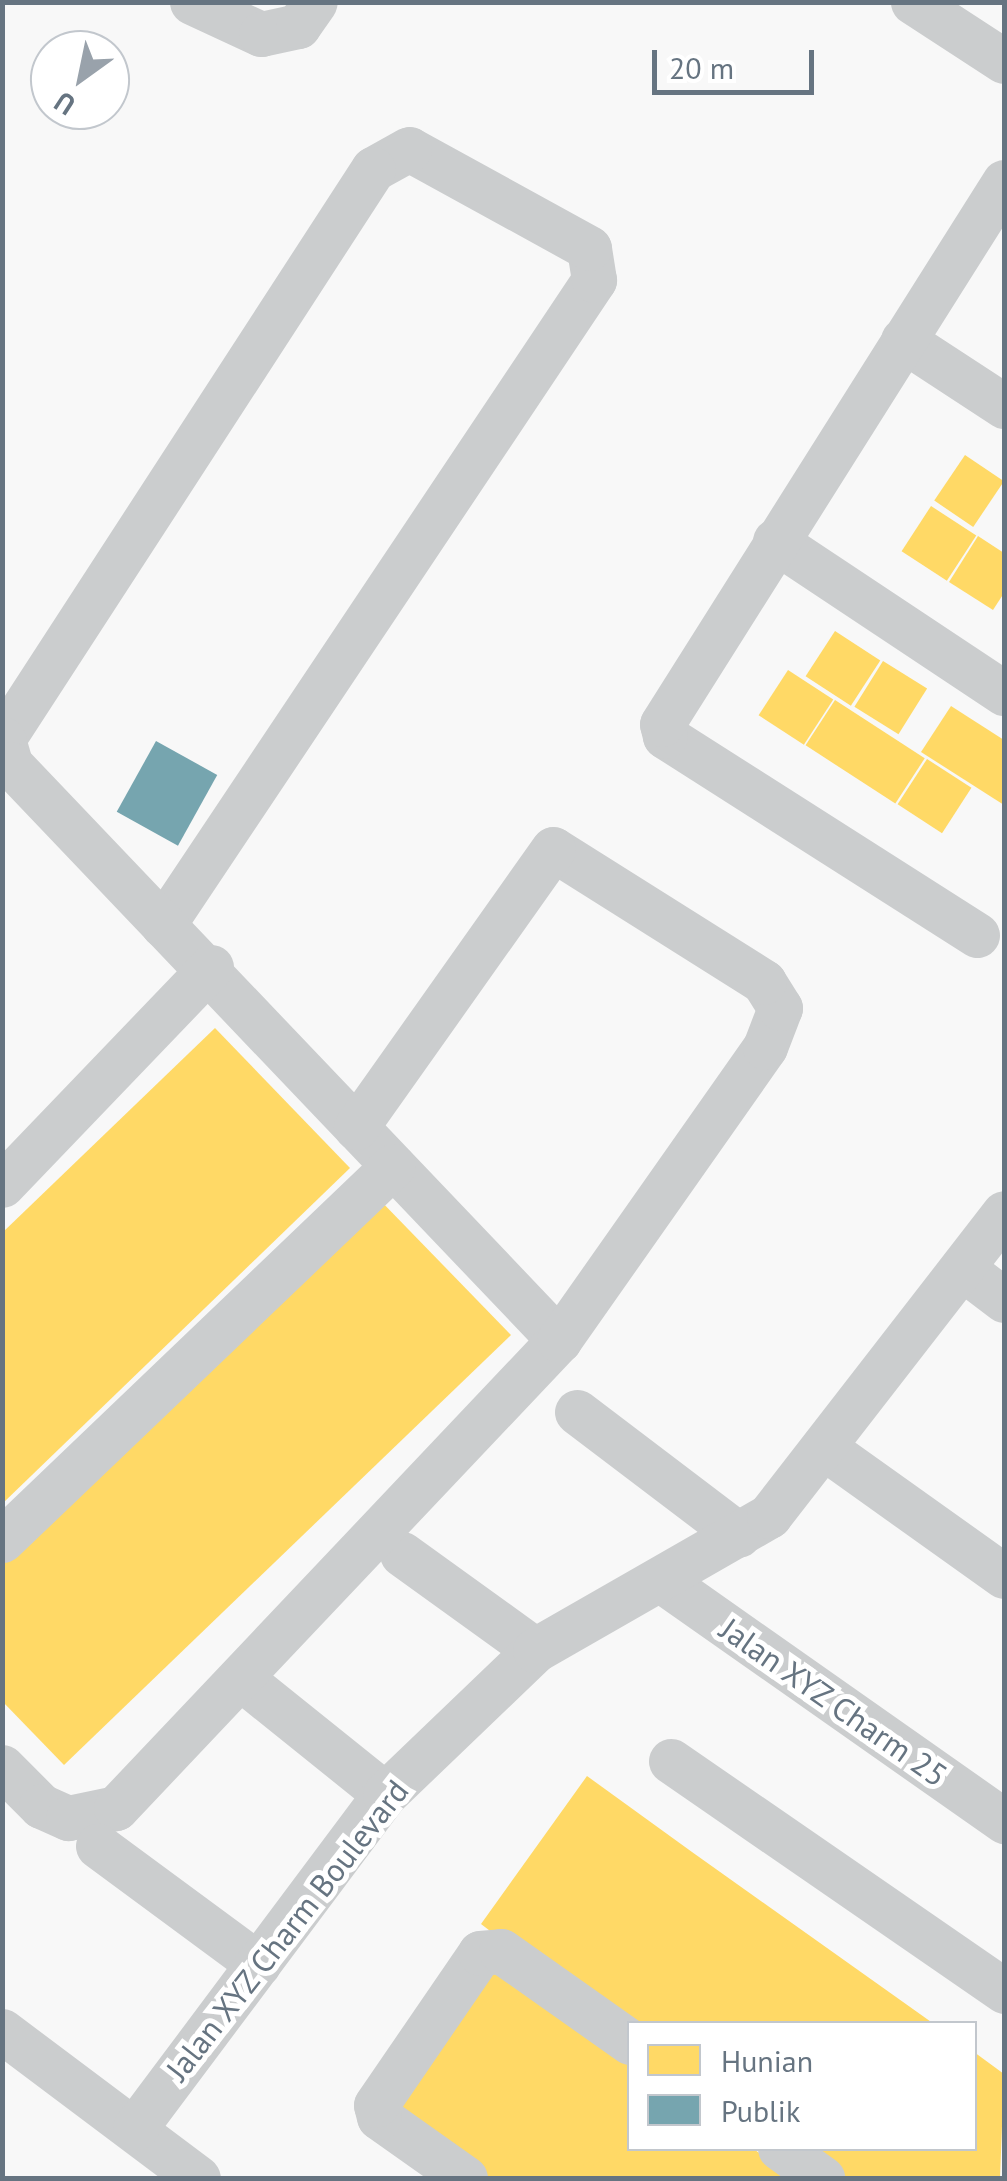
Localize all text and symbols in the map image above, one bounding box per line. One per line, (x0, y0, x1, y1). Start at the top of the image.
north arrow (30, 30, 130, 130)
scale bar (657, 30, 820, 92)
text: 20 m (669, 48, 734, 87)
text: U (47, 84, 82, 124)
street label: Jalan XYZ Charm 25 (712, 1609, 956, 1795)
street label: Jalan XYZ Charm Boulevard (157, 1771, 417, 2089)
legend (627, 2021, 977, 2151)
text: Hunian (721, 2041, 813, 2080)
text: Publik (721, 2091, 800, 2130)

